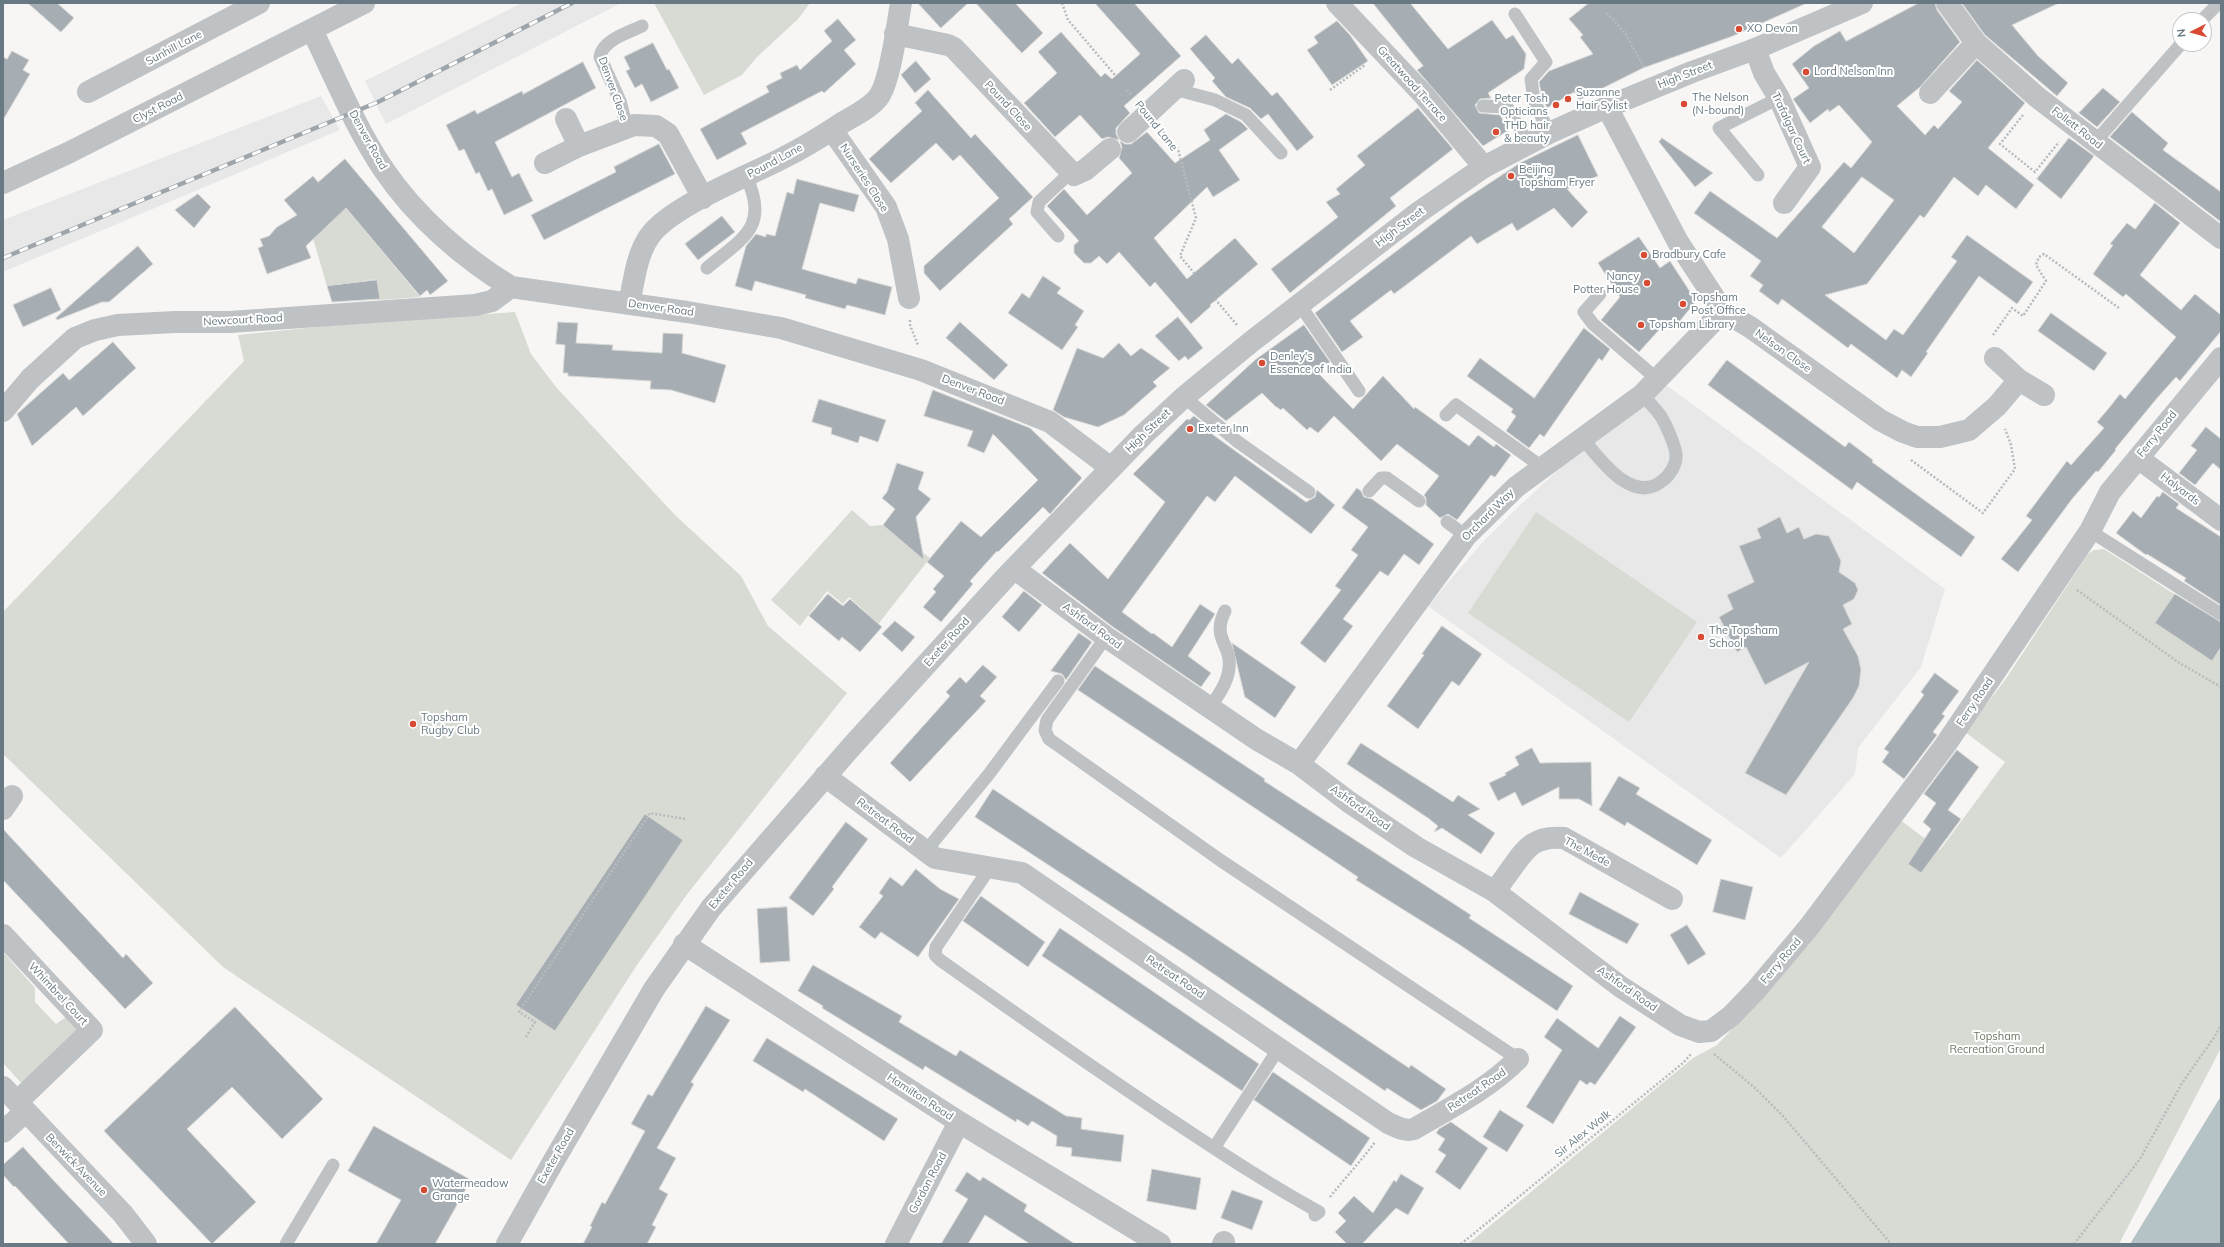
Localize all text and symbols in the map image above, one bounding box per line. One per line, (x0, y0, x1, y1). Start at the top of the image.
north arrow (2172, 12, 2212, 52)
place label: XO Devon (1747, 22, 1798, 36)
marker: XO Devon (1734, 24, 1744, 34)
street label: Sunhill Lane (144, 28, 204, 68)
text: N (2174, 28, 2188, 38)
street label: Greatwood Terrace (1374, 43, 1450, 125)
street label: Denver Close (595, 55, 631, 123)
street label: High Street (1656, 59, 1714, 91)
place label: Lord Nelson Inn (1814, 65, 1893, 79)
marker: Lord Nelson Inn (1801, 67, 1811, 77)
street label: Pound Close (982, 78, 1034, 134)
place label: Suzanne Hair Sylist (1576, 86, 1628, 112)
street label: Clyst Road (131, 90, 185, 126)
street label: Trafalgar Court (1769, 90, 1813, 166)
place label: The Nelson (N-bound) (1692, 91, 1749, 117)
place label: Peter Tosh Opticians (1494, 92, 1548, 118)
marker: Suzanne Hair Sylist (1563, 94, 1573, 104)
street label: Pound Lane (1132, 98, 1180, 154)
marker: The Nelson (N-bound) (1679, 99, 1689, 109)
marker: Peter Tosh Opticians (1551, 100, 1561, 110)
street label: Follett Road (2049, 104, 2105, 152)
street label: Denver Road (346, 108, 390, 172)
place label: THD hair & beauty (1504, 119, 1550, 145)
marker: THD hair & beauty (1491, 127, 1501, 137)
street label: Pound Lane (745, 141, 805, 181)
street label: Nurseries Close (837, 141, 891, 215)
place label: Beijing Topsham Fryer (1519, 163, 1595, 189)
marker: Beijing Topsham Fryer (1506, 171, 1516, 181)
street label: High Street (1373, 204, 1427, 250)
place label: Bradbury Cafe (1652, 248, 1726, 262)
marker: Bradbury Cafe (1639, 250, 1649, 260)
place label: Nancy Potter House (1573, 270, 1639, 296)
marker: Nancy Potter House (1642, 278, 1652, 288)
place label: Topsham Post Office (1691, 291, 1746, 317)
street label: Denver Road (627, 297, 695, 319)
marker: Topsham Post Office (1678, 299, 1688, 309)
street label: Newcourt Road (203, 311, 283, 329)
place label: Topsham Library (1649, 318, 1735, 332)
marker: Topsham Library (1636, 320, 1646, 330)
street label: Nelson Close (1752, 327, 1814, 375)
place label: Denley's Essence of India (1270, 350, 1352, 376)
marker: Denley's Essence of India (1257, 358, 1267, 368)
street label: Denver Road (940, 372, 1006, 408)
street label: High Street (1123, 406, 1173, 456)
street label: Ferry Road (2134, 408, 2180, 460)
place label: Exeter Inn (1198, 422, 1249, 436)
marker: Exeter Inn (1185, 424, 1195, 434)
street label: Halyards (2158, 470, 2202, 508)
street label: Orchard Way (1459, 486, 1517, 544)
street label: Ashford Road (1060, 600, 1124, 652)
street label: Exeter Road (921, 615, 973, 669)
place label: The Topsham School (1709, 624, 1778, 650)
marker: The Topsham School (1696, 632, 1706, 642)
street label: Ferry Road (1954, 675, 1996, 729)
place label: Topsham Rugby Club (421, 711, 480, 737)
marker: Topsham Rugby Club (408, 719, 418, 729)
street label: Ashford Road (1327, 782, 1393, 834)
street label: Retreat Road (854, 795, 916, 847)
street label: The Mede (1562, 834, 1612, 870)
street label: Exeter Road (706, 856, 756, 912)
street label: Ferry Road (1758, 935, 1804, 987)
street label: Retreat Road (1143, 953, 1207, 1001)
street label: Whimbrel Court (26, 960, 90, 1028)
street label: Ashford Road (1594, 963, 1660, 1015)
park label: Topsham Recreation Ground (1949, 1030, 2045, 1056)
street label: Retreat Road (1445, 1066, 1509, 1114)
street label: Hamilton Road (884, 1071, 956, 1123)
street label: Sir Alex Walk (1552, 1107, 1614, 1161)
street label: Exeter Road (535, 1126, 577, 1186)
street label: Berwick Avenue (43, 1131, 109, 1199)
street label: Gordon Road (906, 1150, 950, 1216)
place label: Watermeadow Grange (432, 1177, 509, 1203)
marker: Watermeadow Grange (419, 1185, 429, 1195)

